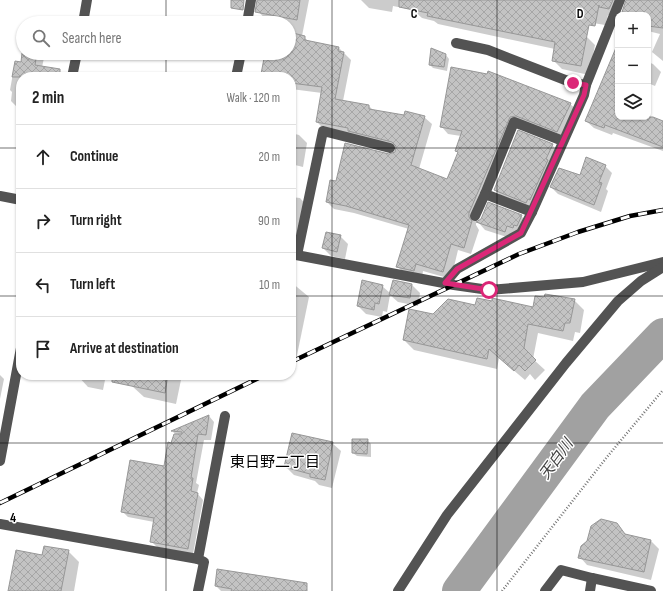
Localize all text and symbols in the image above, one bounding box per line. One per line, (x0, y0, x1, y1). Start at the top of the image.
text: C (411, 6, 418, 22)
text: D (577, 6, 584, 22)
map controls (615, 12, 651, 120)
button: + (615, 12, 651, 48)
search box (16, 16, 296, 60)
icon: search (30, 27, 52, 49)
text: Search here (62, 29, 122, 48)
button: − (615, 48, 651, 84)
route end (564, 74, 582, 92)
button: layers (615, 84, 651, 120)
text: 2 min (32, 88, 64, 108)
text: Walk · 120 m (227, 90, 280, 106)
icon: ahead (32, 146, 54, 168)
text: Continue (70, 147, 119, 166)
text: 20 m (258, 149, 280, 165)
icon: right (32, 210, 54, 232)
text: Turn right (70, 211, 122, 230)
text: 90 m (258, 213, 280, 229)
icon: left (32, 274, 54, 296)
text: Turn left (70, 275, 115, 294)
text: 10 m (259, 277, 280, 293)
route start (480, 281, 498, 299)
icon: arrive (32, 338, 54, 360)
text: Arrive at destination (70, 339, 179, 358)
water label: 天白川 (535, 434, 578, 483)
district label: 東日野二丁目 (230, 453, 320, 472)
text: 4 (10, 510, 16, 526)

